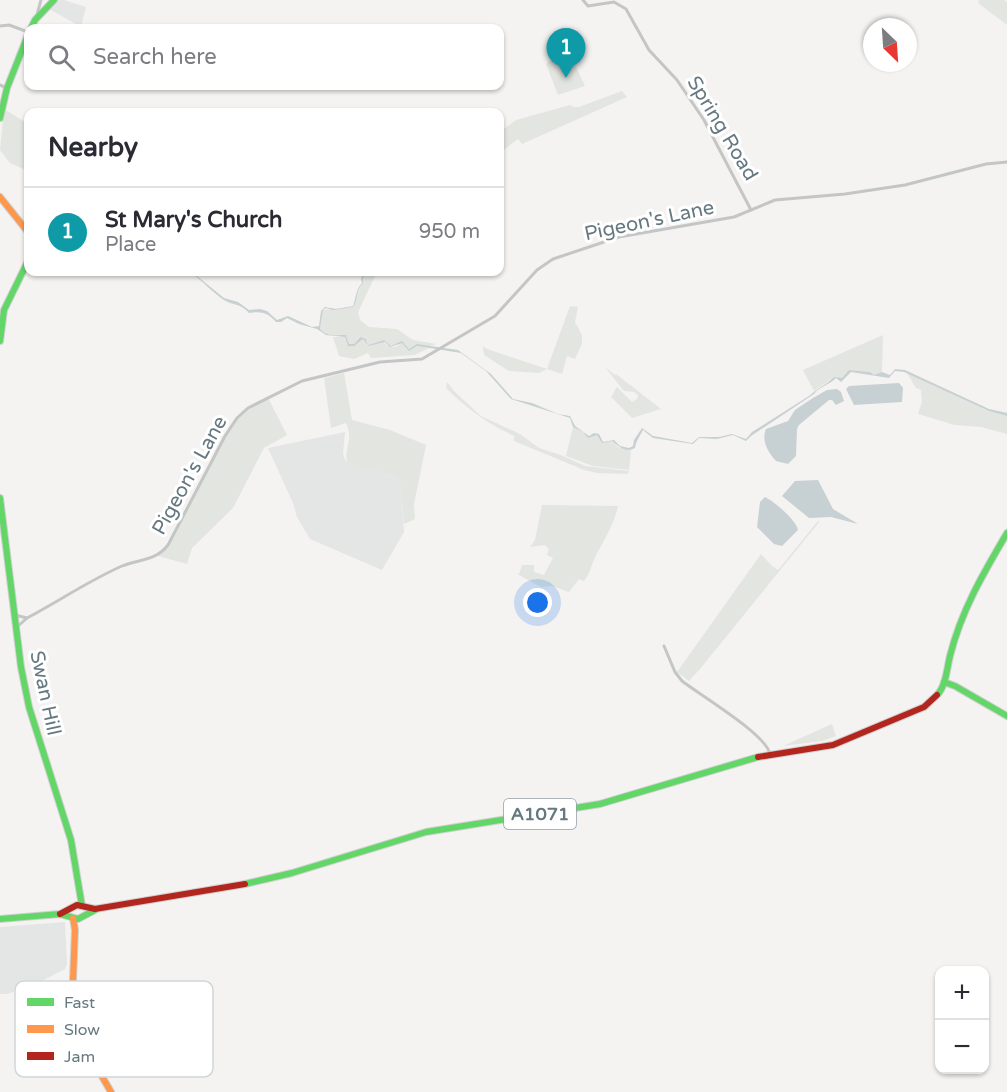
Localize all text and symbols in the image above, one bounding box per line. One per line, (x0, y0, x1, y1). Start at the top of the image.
north arrow (863, 18, 917, 72)
search box (24, 24, 504, 90)
pin: 1 (546, 28, 586, 78)
icon: search (45, 41, 78, 74)
text: Search here (93, 44, 217, 70)
street label: Spring Road (682, 72, 763, 185)
text: Nearby (48, 132, 138, 163)
street label: Pigeon's Lane (582, 196, 716, 246)
text: St Mary's Church (105, 207, 282, 233)
text: 1 (61, 220, 74, 244)
text: 950 m (419, 220, 480, 244)
text: Place (105, 233, 156, 257)
street label: Pigeon's Lane (147, 412, 232, 539)
your location (523, 588, 552, 617)
street label: Swan Hill (24, 649, 66, 738)
road number: A1071 (504, 799, 576, 829)
map controls (935, 966, 989, 1074)
button: + (935, 966, 989, 1020)
legend (15, 981, 213, 1077)
text: Fast (64, 993, 95, 1013)
text: Slow (64, 1020, 100, 1040)
button: − (935, 1020, 989, 1074)
text: Jam (64, 1047, 95, 1067)

